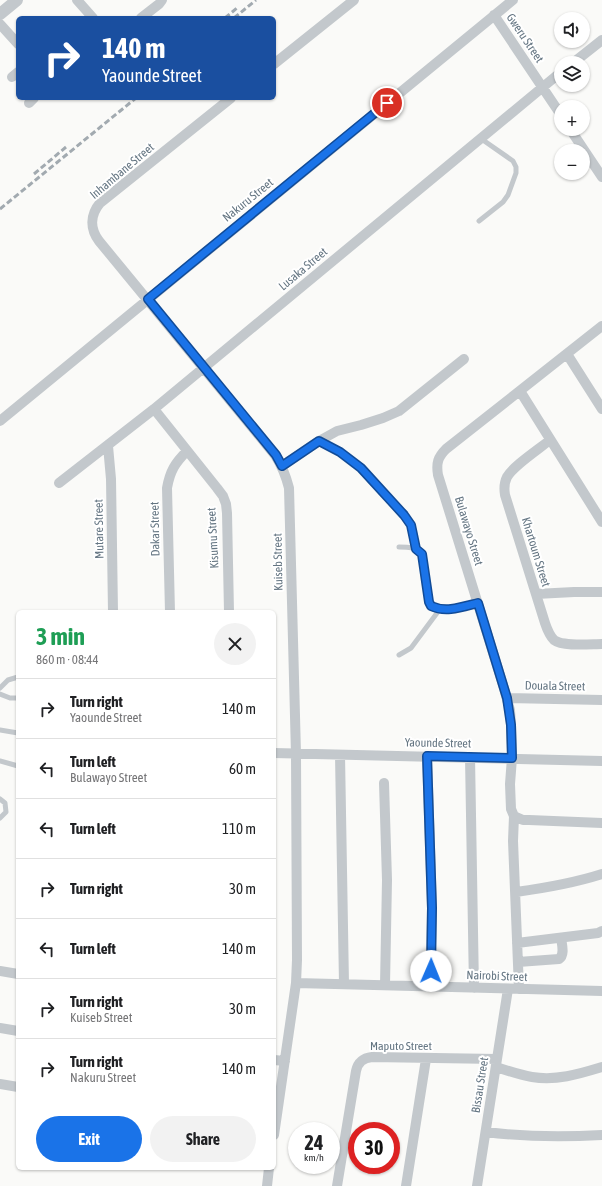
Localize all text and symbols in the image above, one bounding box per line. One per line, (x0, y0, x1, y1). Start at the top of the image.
street label: Gweru Street (503, 11, 547, 66)
map controls (554, 12, 590, 180)
button: sound (554, 12, 590, 48)
icon: right (36, 32, 88, 84)
text: 140 m (102, 32, 165, 64)
button: layers (554, 56, 590, 92)
text: Yaounde Street (102, 65, 202, 86)
pin (370, 86, 404, 120)
icon: arrive (376, 92, 398, 114)
button: + (554, 100, 590, 136)
street label: Inhambane Street (87, 140, 157, 202)
button: − (554, 144, 590, 180)
street label: Nakuru Street (220, 175, 277, 225)
street label: Lusaka Street (276, 244, 331, 293)
street label: Bulawayo Street (452, 495, 486, 568)
street label: Mutare Street (91, 498, 107, 559)
street label: Dakar Street (148, 501, 162, 556)
street label: Kisumu Street (204, 507, 222, 569)
street label: Khartoum Street (519, 515, 553, 589)
street label: Kuiseb Street (270, 533, 286, 591)
text: 3 min (36, 623, 85, 650)
button: close (214, 623, 256, 665)
text: 860 m · 08:44 (36, 652, 99, 667)
street label: Douala Street (525, 678, 586, 694)
text: Turn right (70, 693, 123, 710)
icon: right (36, 698, 58, 720)
text: 140 m (222, 700, 256, 717)
text: Yaounde Street (70, 710, 142, 725)
street label: Yaounde Street (405, 735, 472, 751)
text: Turn left (70, 753, 116, 770)
icon: left (36, 758, 58, 780)
text: 60 m (229, 760, 256, 777)
text: Bulawayo Street (70, 770, 147, 785)
icon: left (36, 818, 58, 840)
text: Turn left (70, 820, 116, 837)
text: 110 m (222, 820, 256, 837)
icon: right (36, 878, 58, 900)
text: Turn right (70, 880, 123, 897)
text: 30 m (229, 880, 256, 897)
icon: left (36, 938, 58, 960)
text: Turn left (70, 940, 116, 957)
text: 140 m (222, 940, 256, 957)
position arrow (410, 950, 452, 992)
street label: Nairobi Street (466, 968, 528, 984)
text: Turn right (70, 993, 123, 1010)
icon: right (36, 998, 58, 1020)
text: 30 m (229, 1000, 256, 1017)
text: Kuiseb Street (70, 1010, 132, 1025)
street label: Maputo Street (370, 1039, 433, 1053)
text: Turn right (70, 1053, 123, 1070)
street label: Bissau Street (469, 1056, 491, 1114)
icon: right (36, 1058, 58, 1080)
text: 140 m (222, 1060, 256, 1077)
text: Nakuru Street (70, 1070, 136, 1085)
button: Exit (36, 1116, 142, 1162)
button: Share (150, 1116, 256, 1162)
speed limit sign: 30 (348, 1122, 400, 1174)
text: 24 (305, 1131, 323, 1154)
text: km/h (304, 1152, 324, 1163)

